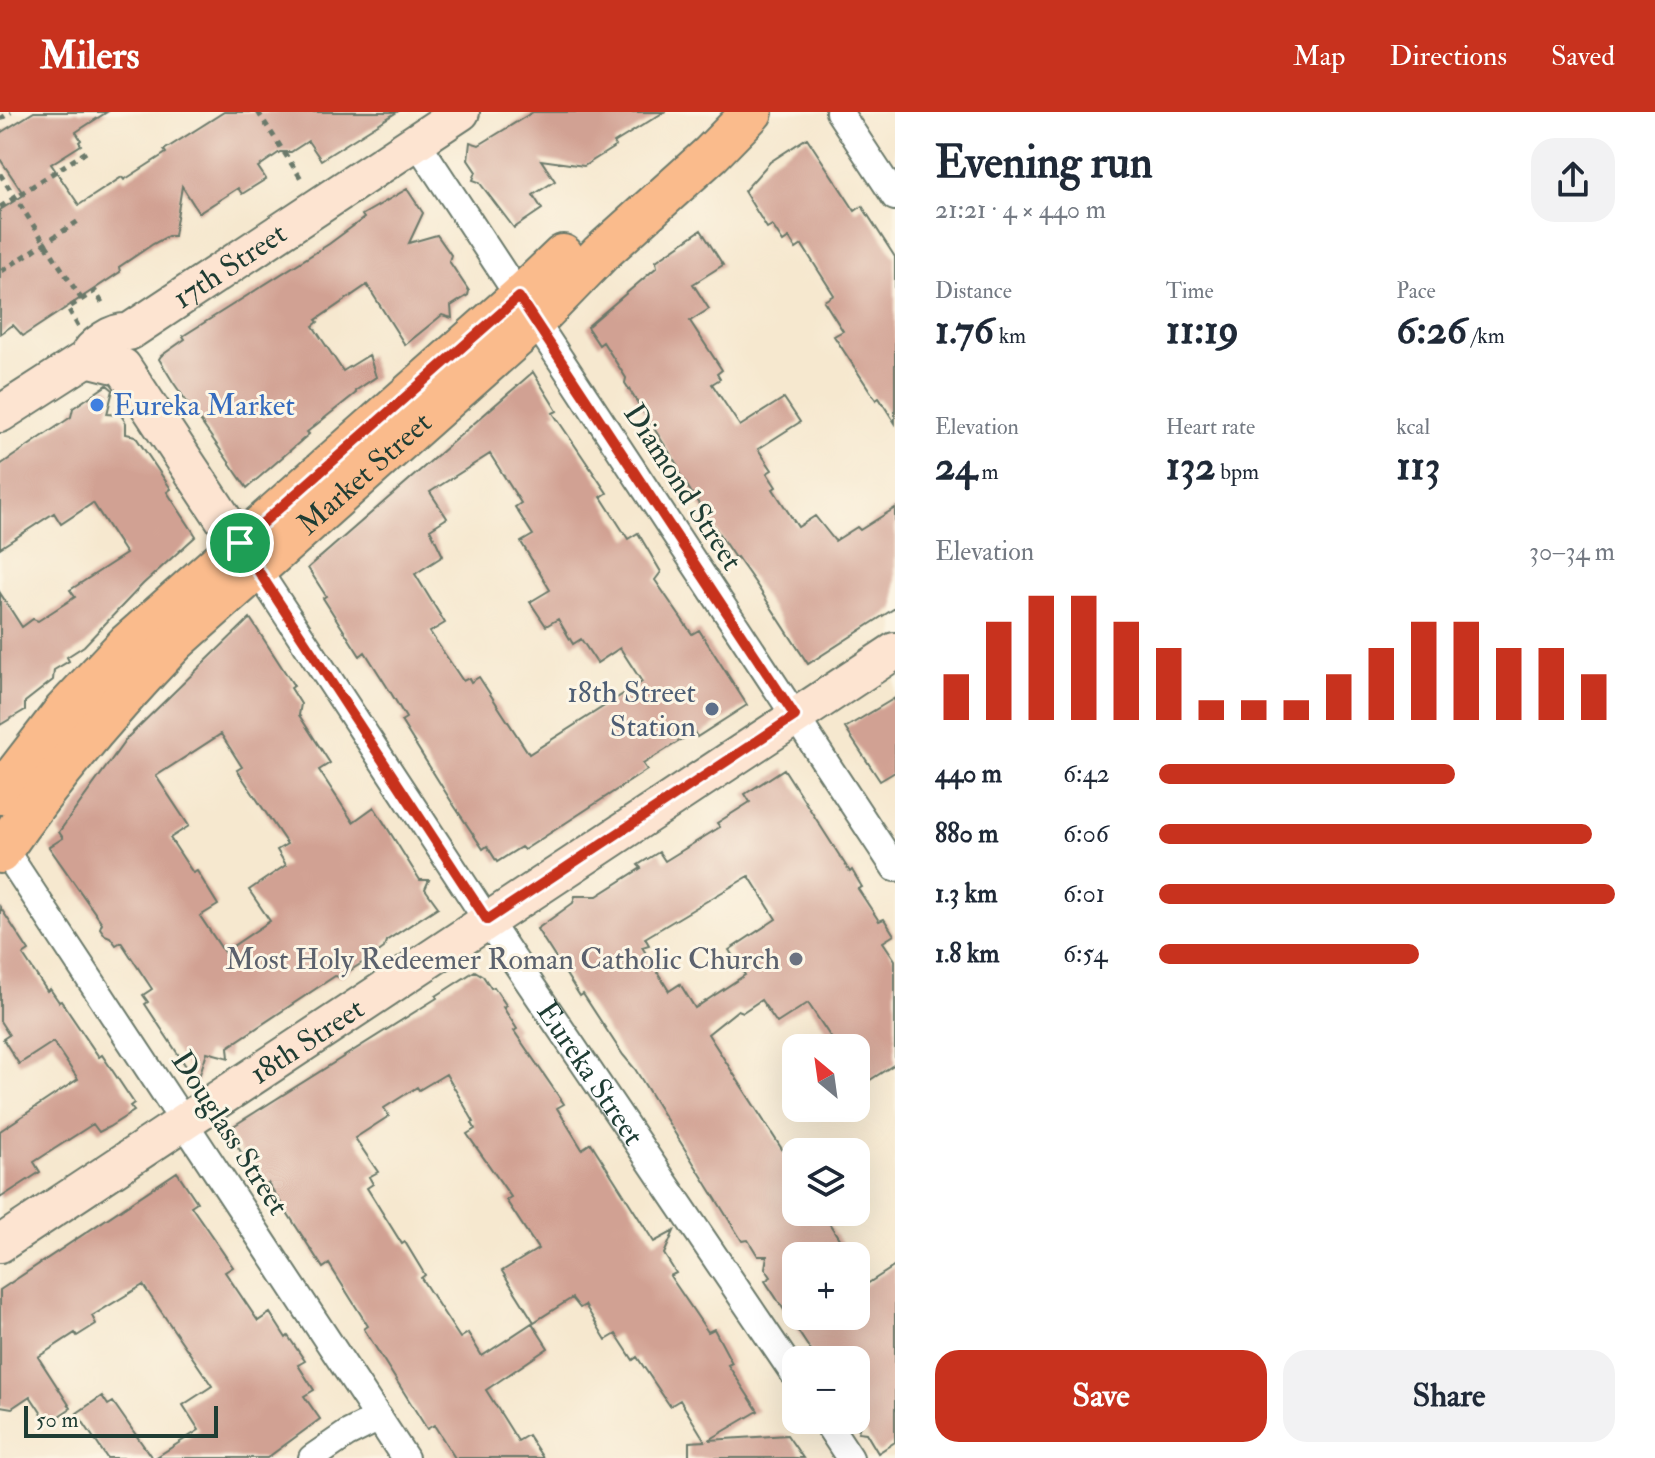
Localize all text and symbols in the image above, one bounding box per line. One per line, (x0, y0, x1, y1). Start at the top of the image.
text: Milers (40, 32, 140, 80)
text: Map (1293, 39, 1346, 74)
text: Directions (1390, 39, 1507, 74)
text: Saved (1551, 39, 1615, 74)
text: Evening run (935, 136, 1153, 191)
button: share (1531, 138, 1615, 222)
text: 21:21 · 4 × 440 m (935, 194, 1106, 226)
street label: 17th Street (166, 214, 294, 316)
text: Distance (935, 277, 1012, 305)
text: Time (1166, 277, 1214, 305)
text: Pace (1396, 277, 1436, 305)
text: 1.76 (935, 305, 994, 356)
text: 11:19 (1166, 305, 1239, 356)
text: 6:26 (1396, 305, 1467, 356)
text: km (994, 322, 1026, 350)
text: /km (1467, 322, 1505, 350)
place label: Eureka Market (113, 387, 295, 424)
marker: Eureka Market (88, 396, 106, 414)
street label: Diamond Street (615, 397, 751, 577)
street label: Market Street (290, 404, 439, 543)
text: Elevation (935, 413, 1019, 441)
text: Heart rate (1166, 413, 1255, 441)
text: kcal (1396, 413, 1430, 441)
text: 24 (935, 441, 977, 492)
text: 132 (1166, 441, 1216, 492)
text: 113 (1396, 441, 1440, 492)
text: m (977, 458, 999, 486)
text: bpm (1216, 458, 1259, 486)
pin (206, 509, 274, 577)
icon: arrive (218, 521, 262, 565)
text: Elevation (935, 536, 1034, 568)
text: 30–34 m (1529, 536, 1615, 568)
place label: 18th Street Station (567, 674, 696, 745)
marker: 18th Street Station (703, 700, 721, 718)
text: 440 m (935, 758, 1002, 790)
text: 6:42 (1063, 758, 1110, 790)
text: 880 m (935, 818, 998, 850)
text: 6:06 (1063, 818, 1109, 850)
text: 1.3 km (935, 878, 997, 910)
text: 6:01 (1063, 878, 1105, 910)
text: 1.8 km (935, 938, 1000, 970)
text: 6:54 (1063, 938, 1107, 970)
place label: Most Holy Redeemer Roman Catholic Church (226, 941, 780, 978)
marker: Most Holy Redeemer Roman Catholic Church (787, 950, 805, 968)
street label: 18th Street (243, 990, 371, 1092)
street label: Eureka Street (529, 994, 653, 1153)
north arrow (782, 1034, 870, 1122)
map controls (782, 1034, 870, 1434)
street label: Douglass Street (163, 1044, 297, 1222)
button: layers (782, 1138, 870, 1226)
button: + (782, 1242, 870, 1330)
button: − (782, 1346, 870, 1434)
button: Save (935, 1350, 1267, 1442)
button: Share (1283, 1350, 1615, 1442)
scale bar (24, 1402, 218, 1438)
text: 50 m (36, 1406, 78, 1434)

